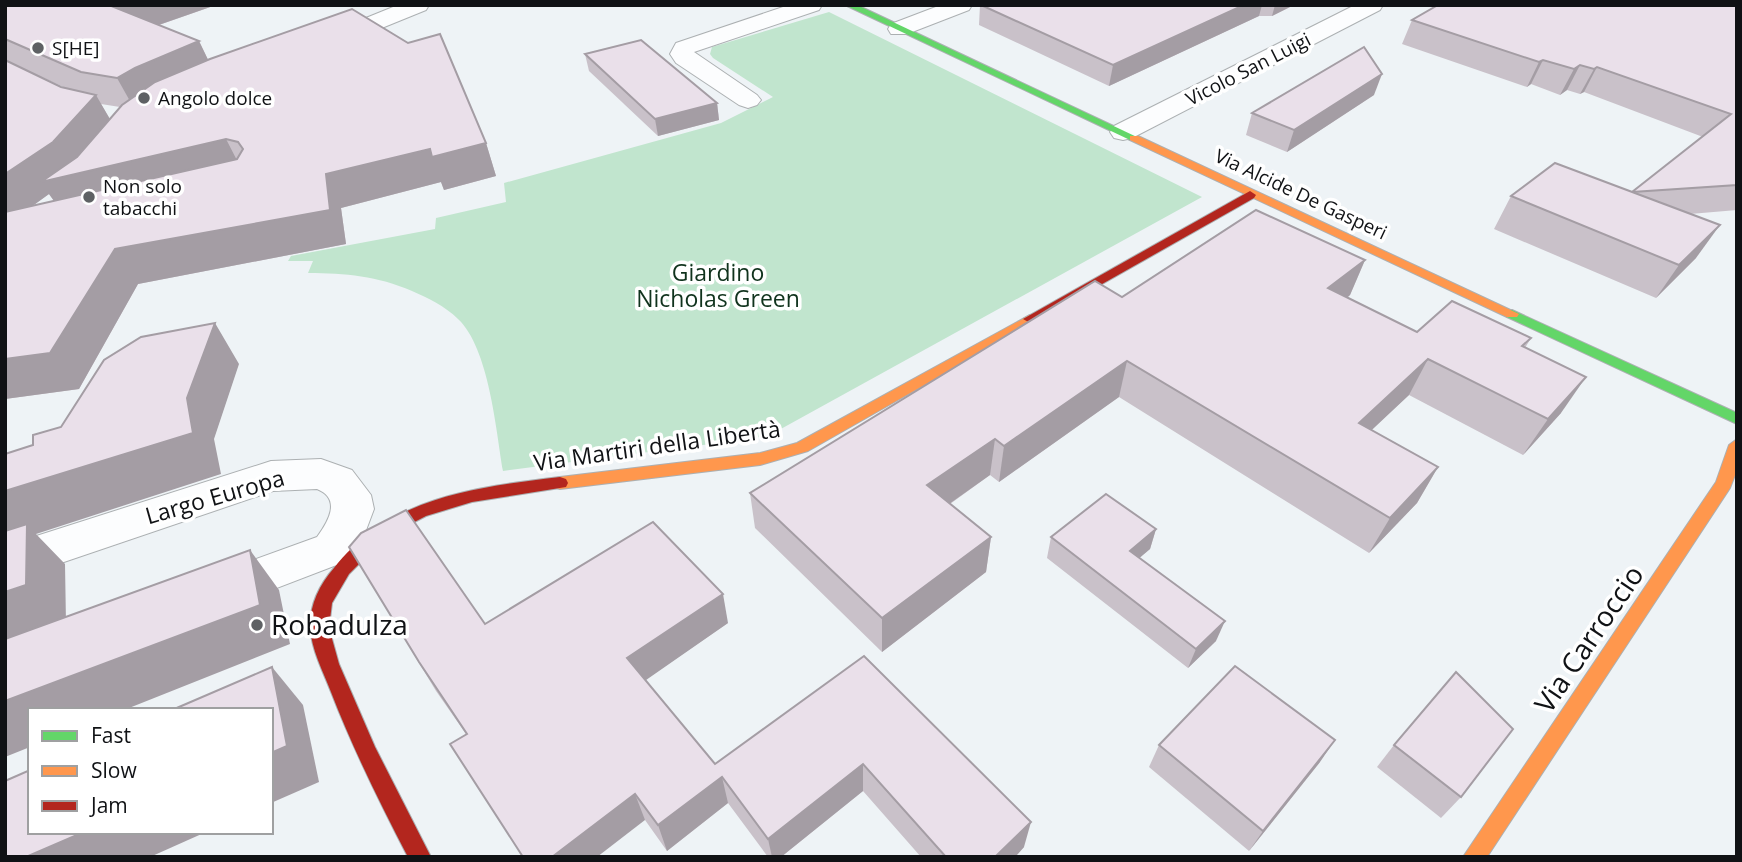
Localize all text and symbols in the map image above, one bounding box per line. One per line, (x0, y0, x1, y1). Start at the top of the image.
street label: Vicolo San Luigi (1181, 26, 1315, 112)
place label: S[HE] (52, 35, 99, 61)
marker: S[HE] (30, 40, 46, 56)
place label: Angolo dolce (158, 85, 272, 111)
marker: Angolo dolce (136, 90, 152, 106)
street label: Via Alcide De Gasperi (1211, 143, 1391, 245)
place label: Non solo tabacchi (103, 173, 182, 221)
marker: Non solo tabacchi (81, 189, 97, 205)
park label: Giardino Nicholas Green (636, 256, 800, 314)
street label: Via Martiri della Libertà (531, 412, 782, 478)
street label: Largo Europa (141, 461, 288, 531)
street label: Via Carroccio (1525, 557, 1652, 720)
place label: Robadulza (271, 605, 408, 643)
marker: Robadulza (249, 617, 265, 633)
legend (28, 708, 273, 834)
text: Fast (91, 721, 131, 749)
text: Slow (91, 756, 137, 784)
text: Jam (89, 791, 128, 819)

